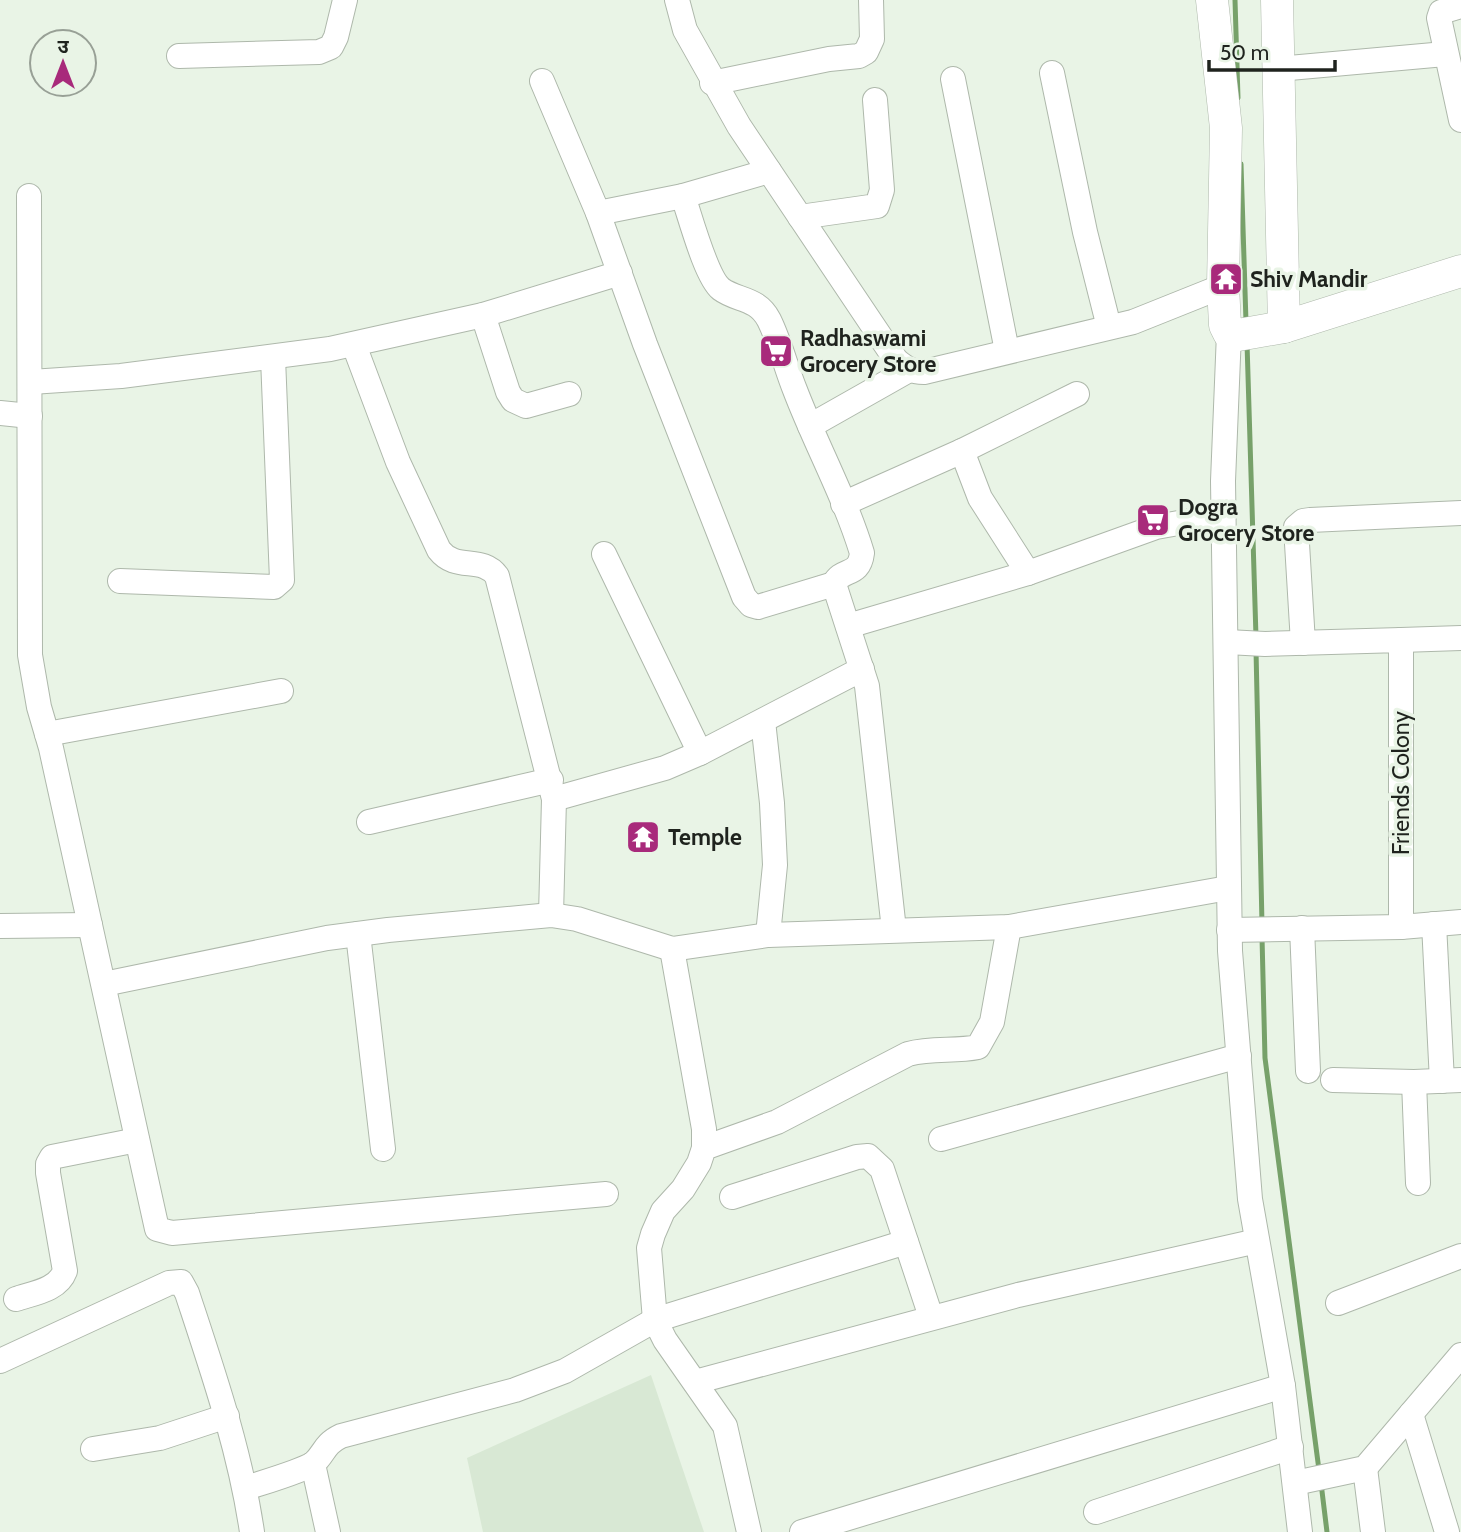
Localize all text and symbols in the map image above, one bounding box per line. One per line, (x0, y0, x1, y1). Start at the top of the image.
north arrow (28, 28, 98, 98)
scale bar (1209, 28, 1335, 72)
text: उ (57, 35, 69, 58)
text: 50 m (1220, 40, 1269, 65)
temple icon: Shiv Mandir (1207, 260, 1245, 298)
place label: Shiv Mandir (1250, 265, 1368, 293)
place label: Radhaswami Grocery Store (800, 324, 936, 378)
supermarket icon: Radhaswami Grocery Store (757, 332, 795, 370)
place label: Dogra Grocery Store (1178, 493, 1314, 547)
supermarket icon: Dogra Grocery Store (1134, 501, 1172, 539)
street label: Friends Colony (1387, 711, 1415, 855)
temple icon: Temple (624, 818, 662, 856)
place label: Temple (668, 823, 742, 851)

